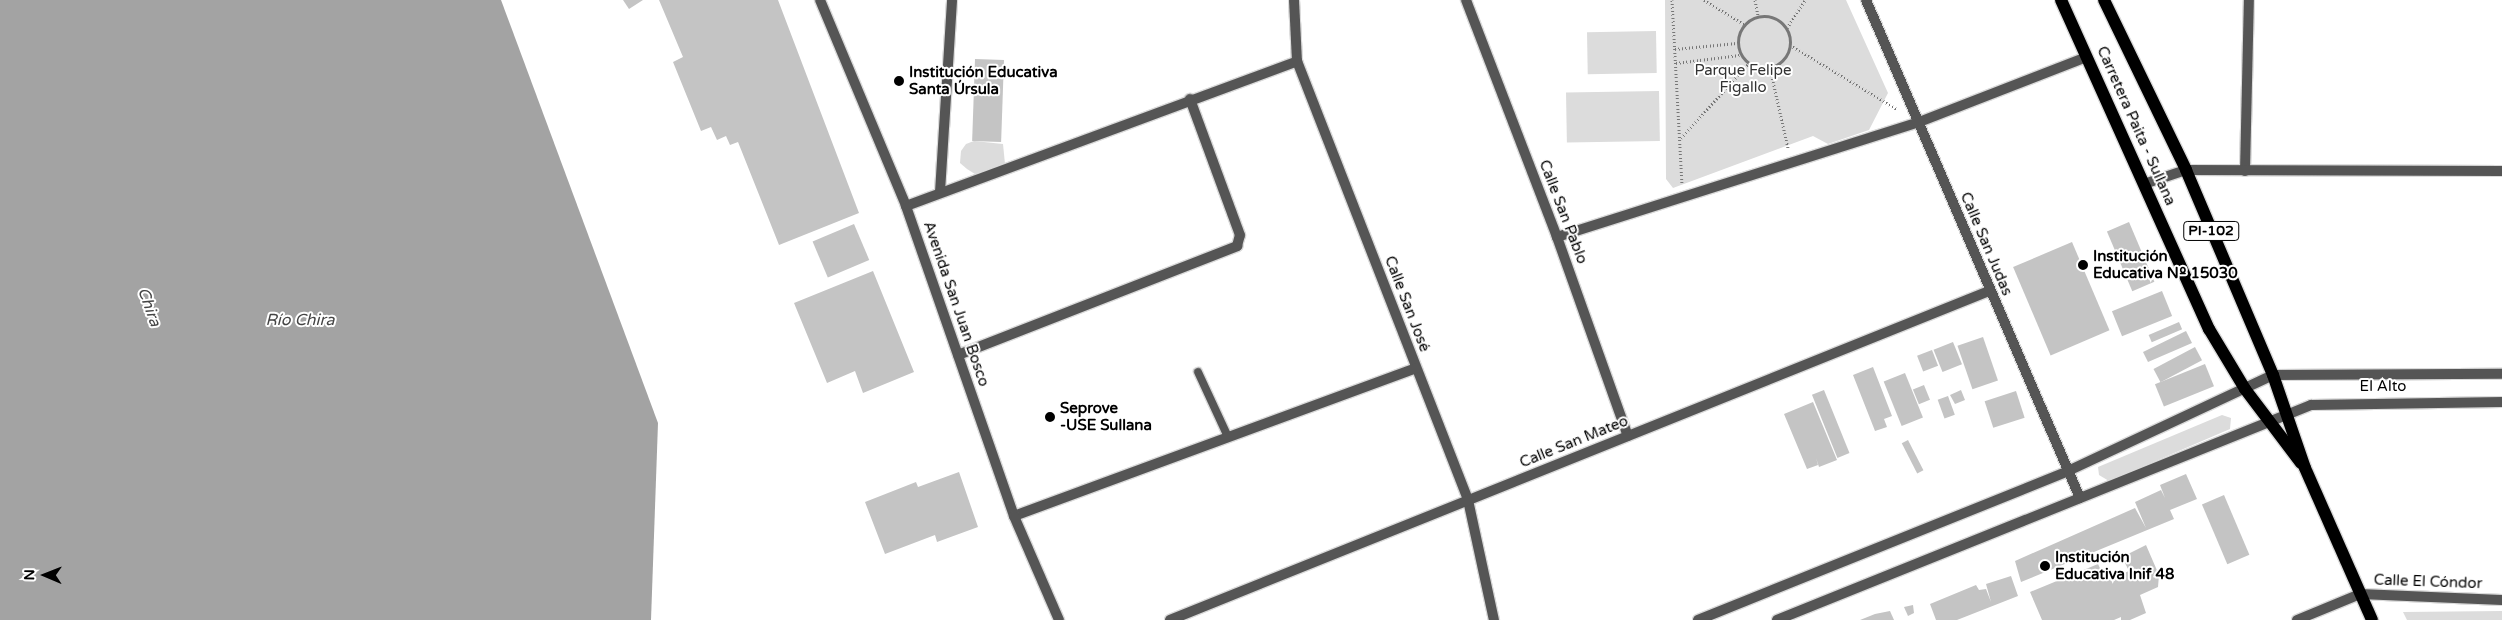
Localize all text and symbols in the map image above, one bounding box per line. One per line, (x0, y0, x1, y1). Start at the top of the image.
street label: Carretera Paita - Sullana (2093, 44, 2179, 208)
park label: Parque Felipe Figallo (1694, 61, 1792, 96)
place label: Institución Educativa Santa Úrsula (909, 63, 1058, 98)
marker: Institución Educativa Santa Úrsula (893, 75, 905, 87)
street label: Calle San Pablo (1535, 157, 1591, 267)
street label: Calle San Judas (1956, 190, 2016, 298)
street label: Avenida San Juan Bosco (919, 219, 993, 389)
road number: PI-102 (2182, 220, 2240, 242)
place label: Institución Educativa Nº 15030 (2093, 247, 2238, 282)
street label: Calle San José (1380, 254, 1434, 354)
marker: Institución Educativa Nº 15030 (2077, 259, 2089, 271)
water label: Chira (133, 285, 165, 329)
water label: Río Chira (265, 310, 335, 330)
street label: El Alto (2360, 378, 2406, 396)
place label: Seprove -USE Sullana (1060, 399, 1152, 434)
marker: Seprove -USE Sullana (1044, 411, 1056, 423)
street label: Calle San Mateo (1517, 412, 1631, 472)
place label: Institución Educativa Inif 48 (2055, 548, 2174, 583)
north arrow (20, 550, 70, 600)
marker: Institución Educativa Inif 48 (2039, 560, 2051, 572)
text: N (21, 569, 38, 581)
street label: Calle El Cóndor (2373, 571, 2483, 593)

